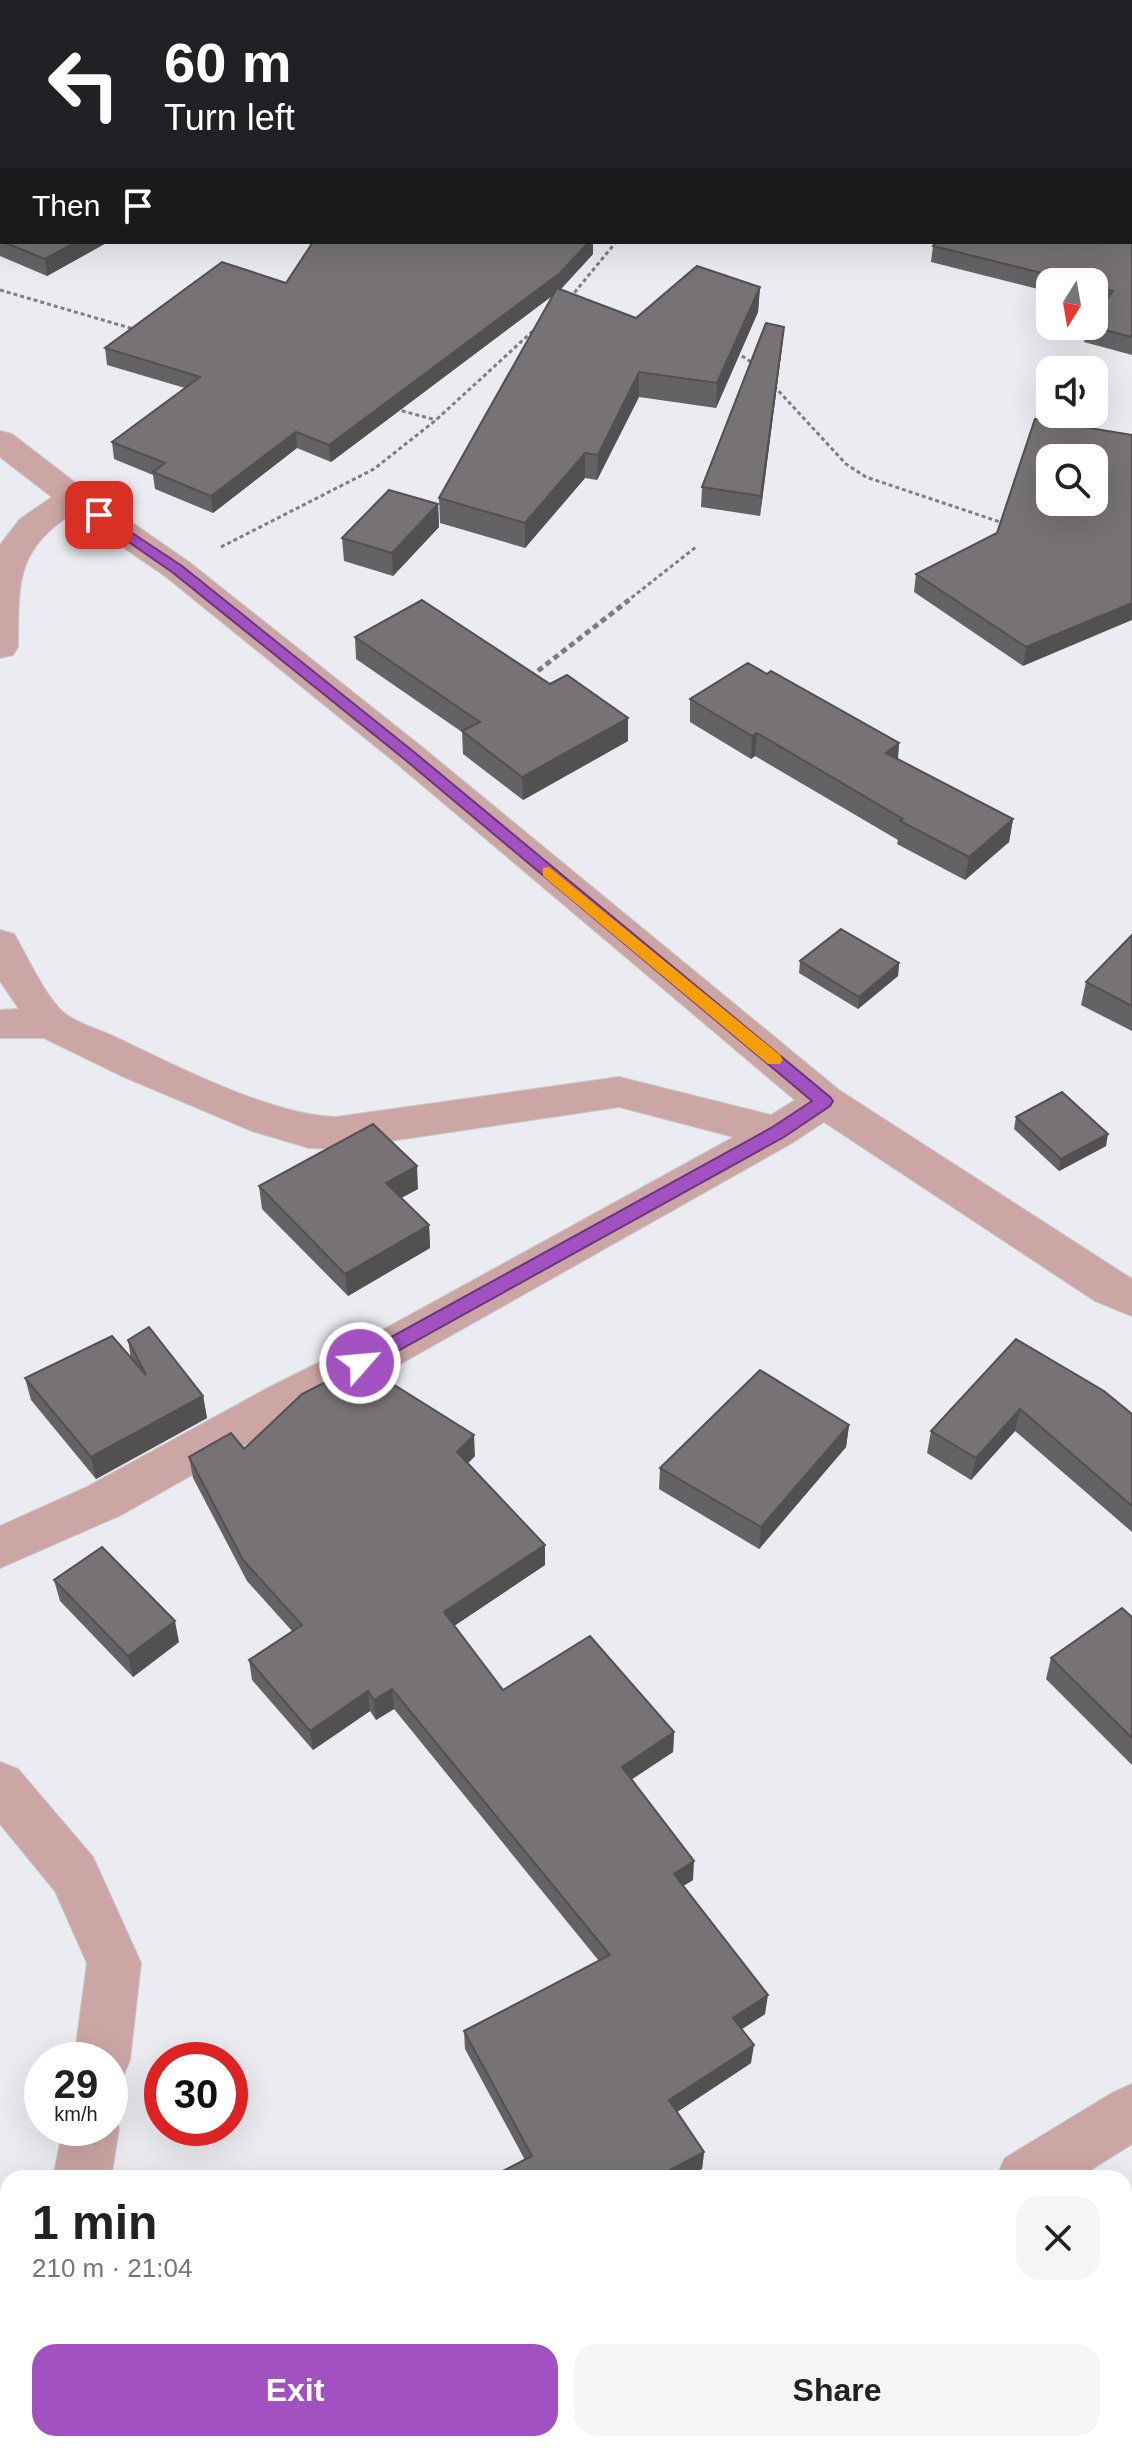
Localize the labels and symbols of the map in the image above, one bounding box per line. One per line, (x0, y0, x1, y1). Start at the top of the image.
north arrow (1036, 268, 1108, 340)
pin (65, 481, 133, 549)
position arrow (318, 1321, 402, 1405)
speed limit sign: 30 (144, 2042, 248, 2146)

